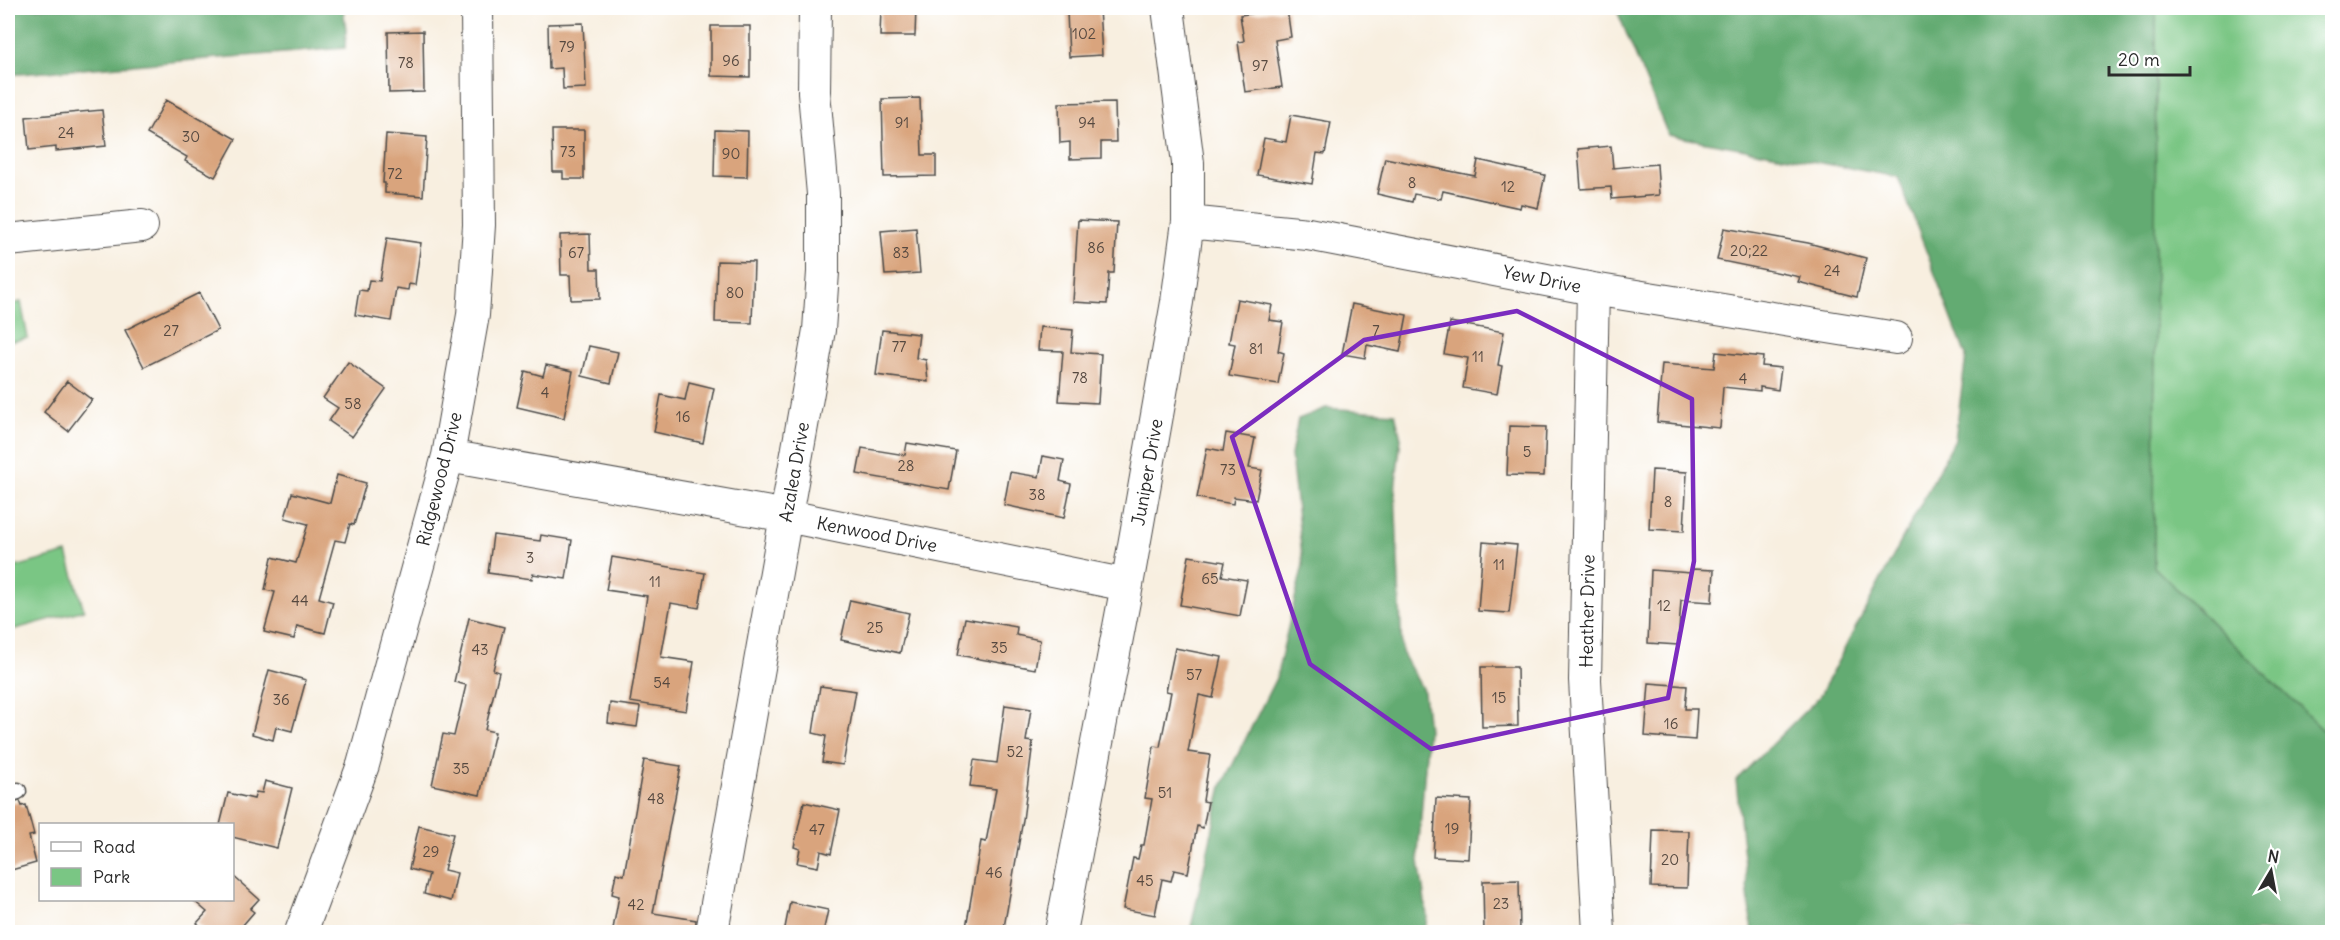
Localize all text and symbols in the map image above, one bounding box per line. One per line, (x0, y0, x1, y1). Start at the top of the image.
house number: 102 (1072, 24, 1096, 43)
house number: 79 (559, 37, 575, 56)
scale bar (2109, 39, 2190, 77)
text: 20 m (2118, 48, 2160, 71)
house number: 96 (722, 51, 740, 70)
house number: 78 (398, 53, 414, 72)
house number: 97 (1252, 56, 1268, 75)
house number: 91 (895, 113, 909, 132)
house number: 94 (1078, 113, 1096, 132)
house number: 24 (58, 123, 75, 142)
house number: 30 (182, 127, 200, 146)
house number: 73 (560, 142, 576, 161)
house number: 90 (722, 144, 740, 163)
house number: 72 (387, 164, 403, 183)
house number: 8 (1408, 173, 1416, 192)
house number: 12 (1501, 177, 1515, 196)
house number: 86 (1087, 238, 1105, 257)
house number: 20;22 (1730, 241, 1768, 260)
house number: 67 (568, 243, 584, 262)
house number: 83 (892, 243, 910, 262)
street label: Yew Drive (1501, 260, 1583, 298)
house number: 24 (1824, 261, 1841, 280)
house number: 80 (726, 283, 744, 302)
house number: 27 (163, 321, 179, 340)
house number: 7 (1372, 321, 1380, 340)
house number: 77 (892, 337, 906, 356)
house number: 81 (1249, 339, 1263, 358)
house number: 11 (1472, 347, 1484, 366)
house number: 78 (1072, 368, 1088, 387)
house number: 4 (1739, 369, 1748, 388)
house number: 4 (541, 383, 550, 402)
house number: 58 (344, 394, 362, 413)
house number: 16 (676, 407, 690, 426)
street label: Ridgewood Drive (411, 409, 467, 549)
street label: Juniper Drive (1126, 417, 1168, 527)
street label: Azalea Drive (774, 420, 814, 524)
house number: 5 (1523, 442, 1531, 461)
house number: 28 (898, 456, 914, 475)
house number: 73 (1220, 460, 1236, 479)
house number: 38 (1028, 485, 1046, 504)
house number: 8 (1664, 492, 1672, 511)
street label: Kenwood Drive (815, 511, 939, 557)
house number: 3 (526, 548, 534, 567)
street label: Heather Drive (1575, 554, 1599, 668)
house number: 11 (1493, 555, 1505, 574)
house number: 65 (1201, 569, 1219, 588)
house number: 11 (649, 572, 661, 591)
house number: 44 (291, 591, 309, 610)
house number: 12 (1657, 596, 1671, 615)
house number: 25 (867, 618, 883, 637)
house number: 35 (990, 638, 1008, 657)
house number: 43 (471, 640, 489, 659)
house number: 57 (1186, 665, 1202, 684)
house number: 54 (653, 673, 671, 692)
house number: 15 (1492, 688, 1506, 707)
house number: 36 (272, 690, 290, 709)
house number: 16 (1664, 714, 1678, 733)
house number: 52 (1007, 742, 1023, 761)
house number: 35 (452, 759, 470, 778)
house number: 51 (1158, 783, 1172, 802)
house number: 48 (647, 789, 665, 808)
house number: 19 (1445, 819, 1459, 838)
house number: 47 (809, 820, 825, 839)
legend (39, 823, 234, 901)
text: Road (93, 835, 136, 858)
north arrow (2241, 841, 2301, 901)
house number: 29 (423, 842, 439, 861)
text: N (2266, 845, 2281, 867)
house number: 20 (1661, 850, 1679, 869)
house number: 46 (985, 863, 1003, 882)
text: Park (93, 865, 130, 888)
house number: 45 (1136, 871, 1154, 890)
house number: 23 (1493, 894, 1509, 913)
house number: 42 (628, 895, 644, 914)

